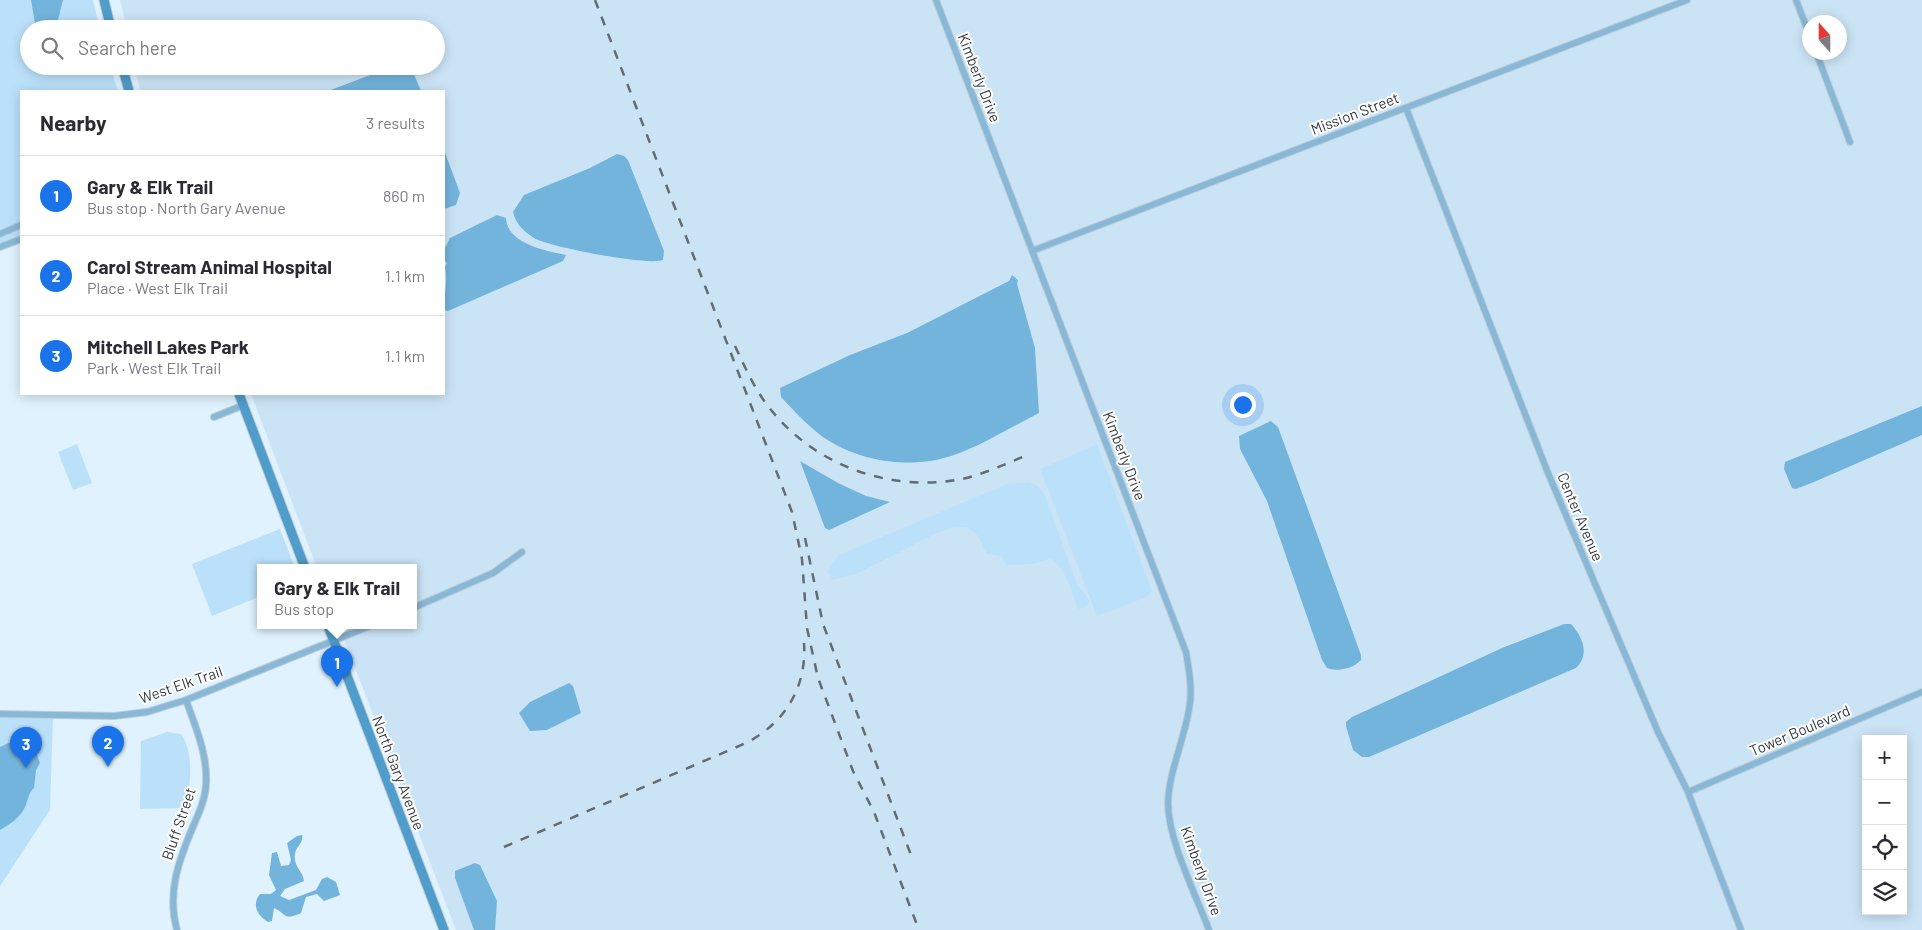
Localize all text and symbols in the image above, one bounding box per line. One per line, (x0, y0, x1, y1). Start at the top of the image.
north arrow (1802, 15, 1847, 60)
search box (20, 20, 445, 75)
street label: Kimberly Drive (955, 31, 1005, 125)
icon: search (38, 34, 66, 62)
text: Search here (78, 36, 177, 59)
street label: Mission Street (1308, 88, 1401, 138)
text: Nearby (40, 110, 106, 135)
text: 3 results (366, 113, 425, 132)
text: Gary & Elk Trail (87, 175, 213, 198)
text: 1 (53, 186, 59, 205)
text: 860 m (383, 186, 425, 205)
text: Bus stop · North Gary Avenue (87, 198, 286, 217)
text: Carol Stream Animal Hospital (87, 255, 332, 278)
text: 2 (52, 266, 60, 285)
text: 1.1 km (385, 266, 425, 285)
text: Place · West Elk Trail (87, 278, 228, 297)
text: Mitchell Lakes Park (87, 335, 249, 358)
text: 3 (52, 346, 60, 365)
text: 1.1 km (385, 346, 425, 365)
text: Park · West Elk Trail (87, 358, 221, 377)
your location (1230, 392, 1256, 418)
street label: Kimberly Drive (1100, 409, 1150, 503)
street label: Center Avenue (1554, 470, 1608, 564)
popup (257, 564, 417, 629)
text: Gary & Elk Trail (274, 576, 400, 599)
text: Bus stop (274, 599, 334, 618)
pin: 1 (321, 646, 353, 687)
street label: West Elk Trail (137, 661, 225, 707)
street label: Tower Boulevard (1747, 701, 1853, 759)
street label: North Gary Avenue (369, 713, 429, 832)
pin: 2 (92, 726, 124, 767)
pin: 3 (10, 727, 42, 768)
map controls (1862, 735, 1907, 915)
button: + (1862, 735, 1907, 780)
button: − (1862, 780, 1907, 825)
street label: Bluff Street (157, 785, 199, 862)
street label: Kimberly Drive (1177, 824, 1226, 918)
button: locate (1862, 825, 1907, 870)
button: layers (1862, 870, 1907, 915)

